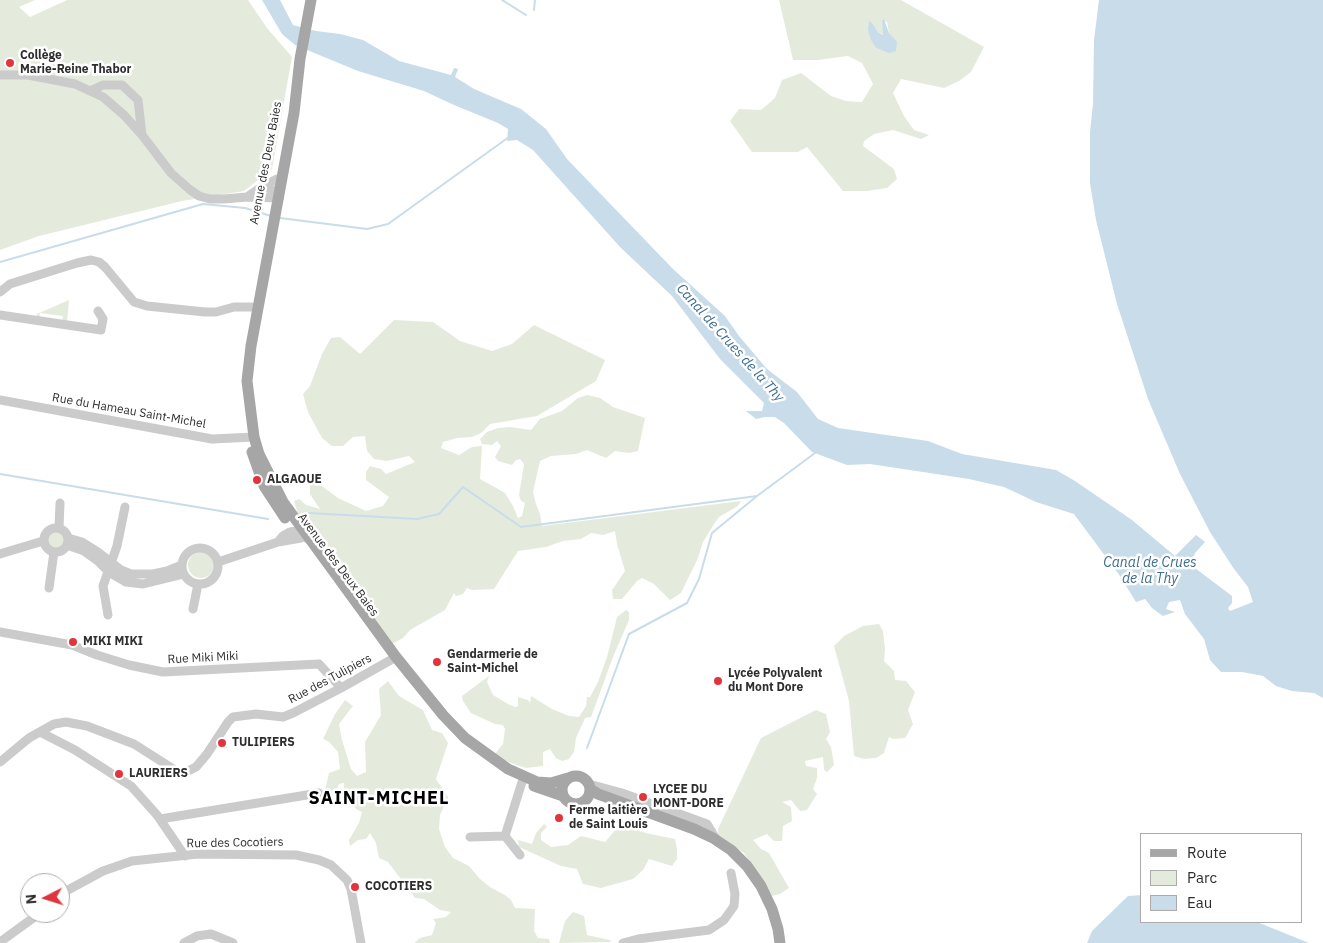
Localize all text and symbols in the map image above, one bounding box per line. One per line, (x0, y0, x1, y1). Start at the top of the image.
place label: Collège Marie-Reine Thabor (20, 49, 131, 77)
marker: Collège Marie-Reine Thabor (4, 57, 16, 69)
street label: Avenue des Deux Baies (247, 100, 285, 226)
water label: Canal de Crues de la Thy (673, 281, 787, 405)
street label: Rue du Hameau Saint-Michel (51, 390, 207, 432)
place label: ALGAOUE (267, 473, 322, 487)
marker: ALGAOUE (251, 474, 263, 486)
street label: Avenue des Deux Baies (295, 511, 381, 619)
water label: Canal de Crues de la Thy (1103, 555, 1197, 588)
place label: MIKI MIKI (83, 635, 143, 649)
marker: MIKI MIKI (67, 636, 79, 648)
place label: Gendarmerie de Saint-Michel (447, 648, 538, 676)
street label: Rue Miki Miki (167, 649, 239, 667)
street label: Rue des Tulipiers (286, 651, 374, 707)
marker: Gendarmerie de Saint-Michel (431, 656, 443, 668)
place label: Lycée Polyvalent du Mont Dore (728, 667, 822, 695)
marker: Lycée Polyvalent du Mont Dore (712, 675, 724, 687)
place label: TULIPIERS (232, 736, 295, 750)
marker: TULIPIERS (216, 737, 228, 749)
place label: LAURIERS (129, 767, 188, 781)
marker: LAURIERS (113, 768, 125, 780)
place label: LYCEE DU MONT-DORE (653, 783, 724, 811)
district label: SAINT-MICHEL (307, 788, 451, 810)
marker: LYCEE DU MONT-DORE (637, 791, 649, 803)
place label: Ferme laitière de Saint Louis (569, 804, 648, 832)
marker: Ferme laitière de Saint Louis (553, 812, 565, 824)
legend (1140, 833, 1303, 923)
street label: Rue des Cocotiers (186, 835, 284, 851)
text: Route (1187, 843, 1227, 862)
text: Parc (1187, 868, 1217, 887)
north arrow (20, 873, 70, 923)
place label: COCOTIERS (365, 880, 432, 894)
marker: COCOTIERS (349, 881, 361, 893)
text: N (22, 893, 40, 905)
text: Eau (1187, 893, 1212, 912)

